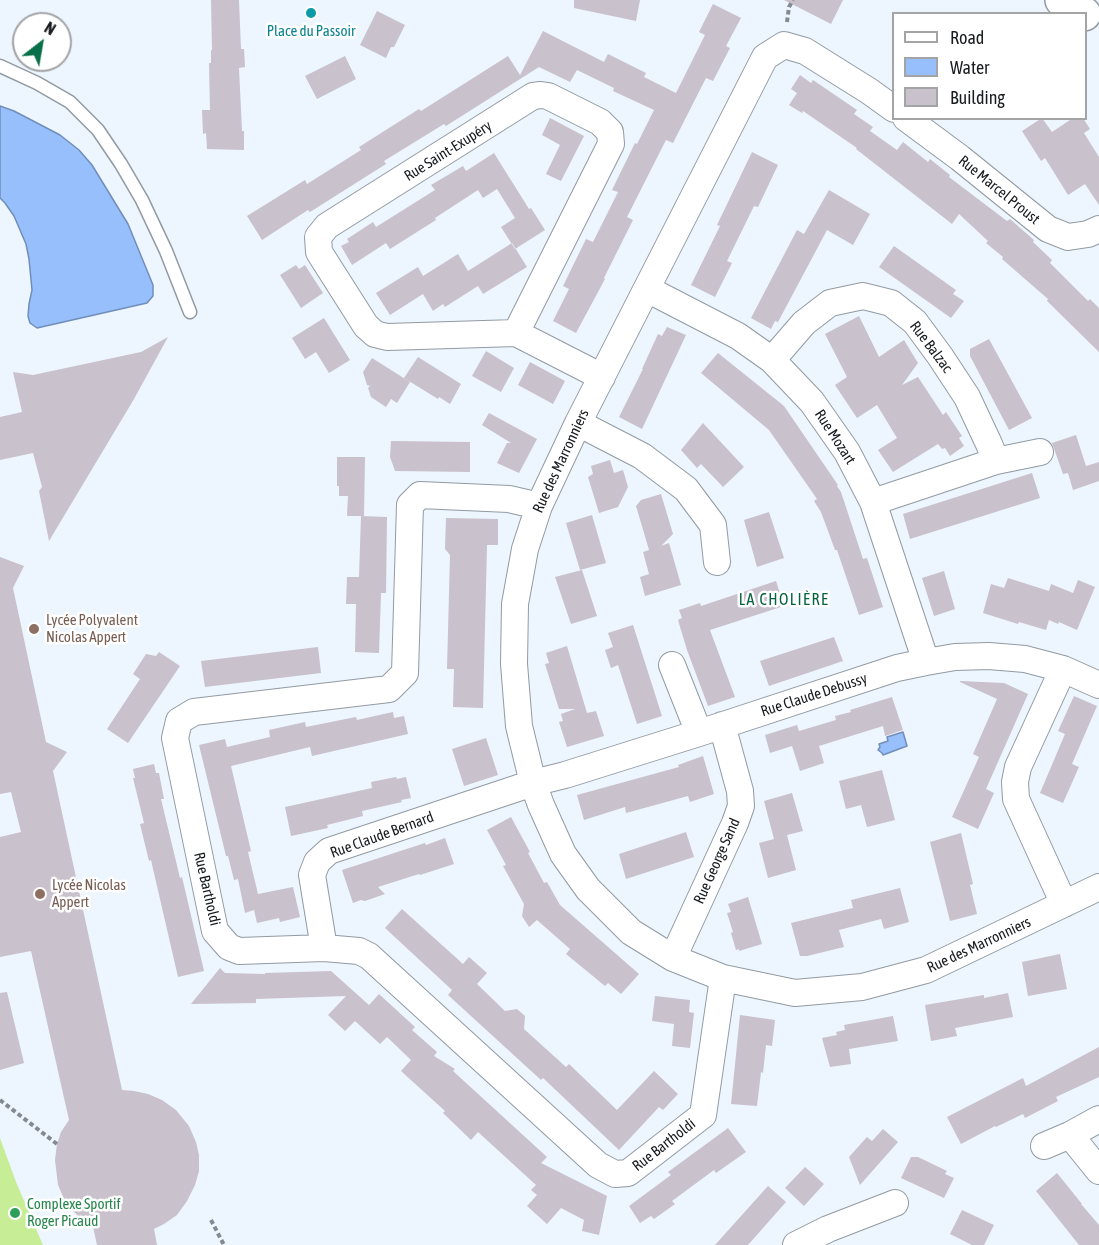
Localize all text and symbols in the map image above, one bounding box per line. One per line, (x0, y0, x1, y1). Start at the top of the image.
marker: Place du Passoir (304, 6, 318, 20)
north arrow (12, 12, 72, 72)
legend (892, 12, 1087, 120)
text: N (42, 18, 59, 38)
place label: Place du Passoir (267, 22, 355, 40)
text: Road (950, 27, 984, 48)
text: Water (950, 57, 989, 78)
text: Building (950, 87, 1005, 108)
street label: Rue Saint-Exupéry (401, 117, 495, 185)
street label: Rue Marcel Proust (955, 152, 1043, 228)
street label: Rue Balzac (906, 318, 956, 376)
street label: Rue des Marronniers (529, 406, 593, 516)
street label: Rue Mozart (811, 406, 859, 468)
district label: LA CHOLIÈRE (739, 590, 829, 610)
place label: Lycée Polyvalent Nicolas Appert (46, 611, 138, 646)
marker: Lycée Polyvalent Nicolas Appert (27, 622, 41, 636)
street label: Rue Claude Debussy (758, 669, 870, 721)
street label: Rue Claude Bernard (328, 808, 436, 862)
street label: Rue George Sand (690, 815, 744, 907)
street label: Rue Bartholdi (190, 850, 224, 928)
place label: Lycée Nicolas Appert (52, 876, 126, 911)
marker: Lycée Nicolas Appert (33, 887, 47, 901)
street label: Rue des Marronniers (924, 913, 1034, 977)
street label: Rue Bartholdi (629, 1115, 699, 1175)
place label: Complexe Sportif Roger Picaud (27, 1195, 121, 1230)
marker: Complexe Sportif Roger Picaud (8, 1206, 22, 1220)

